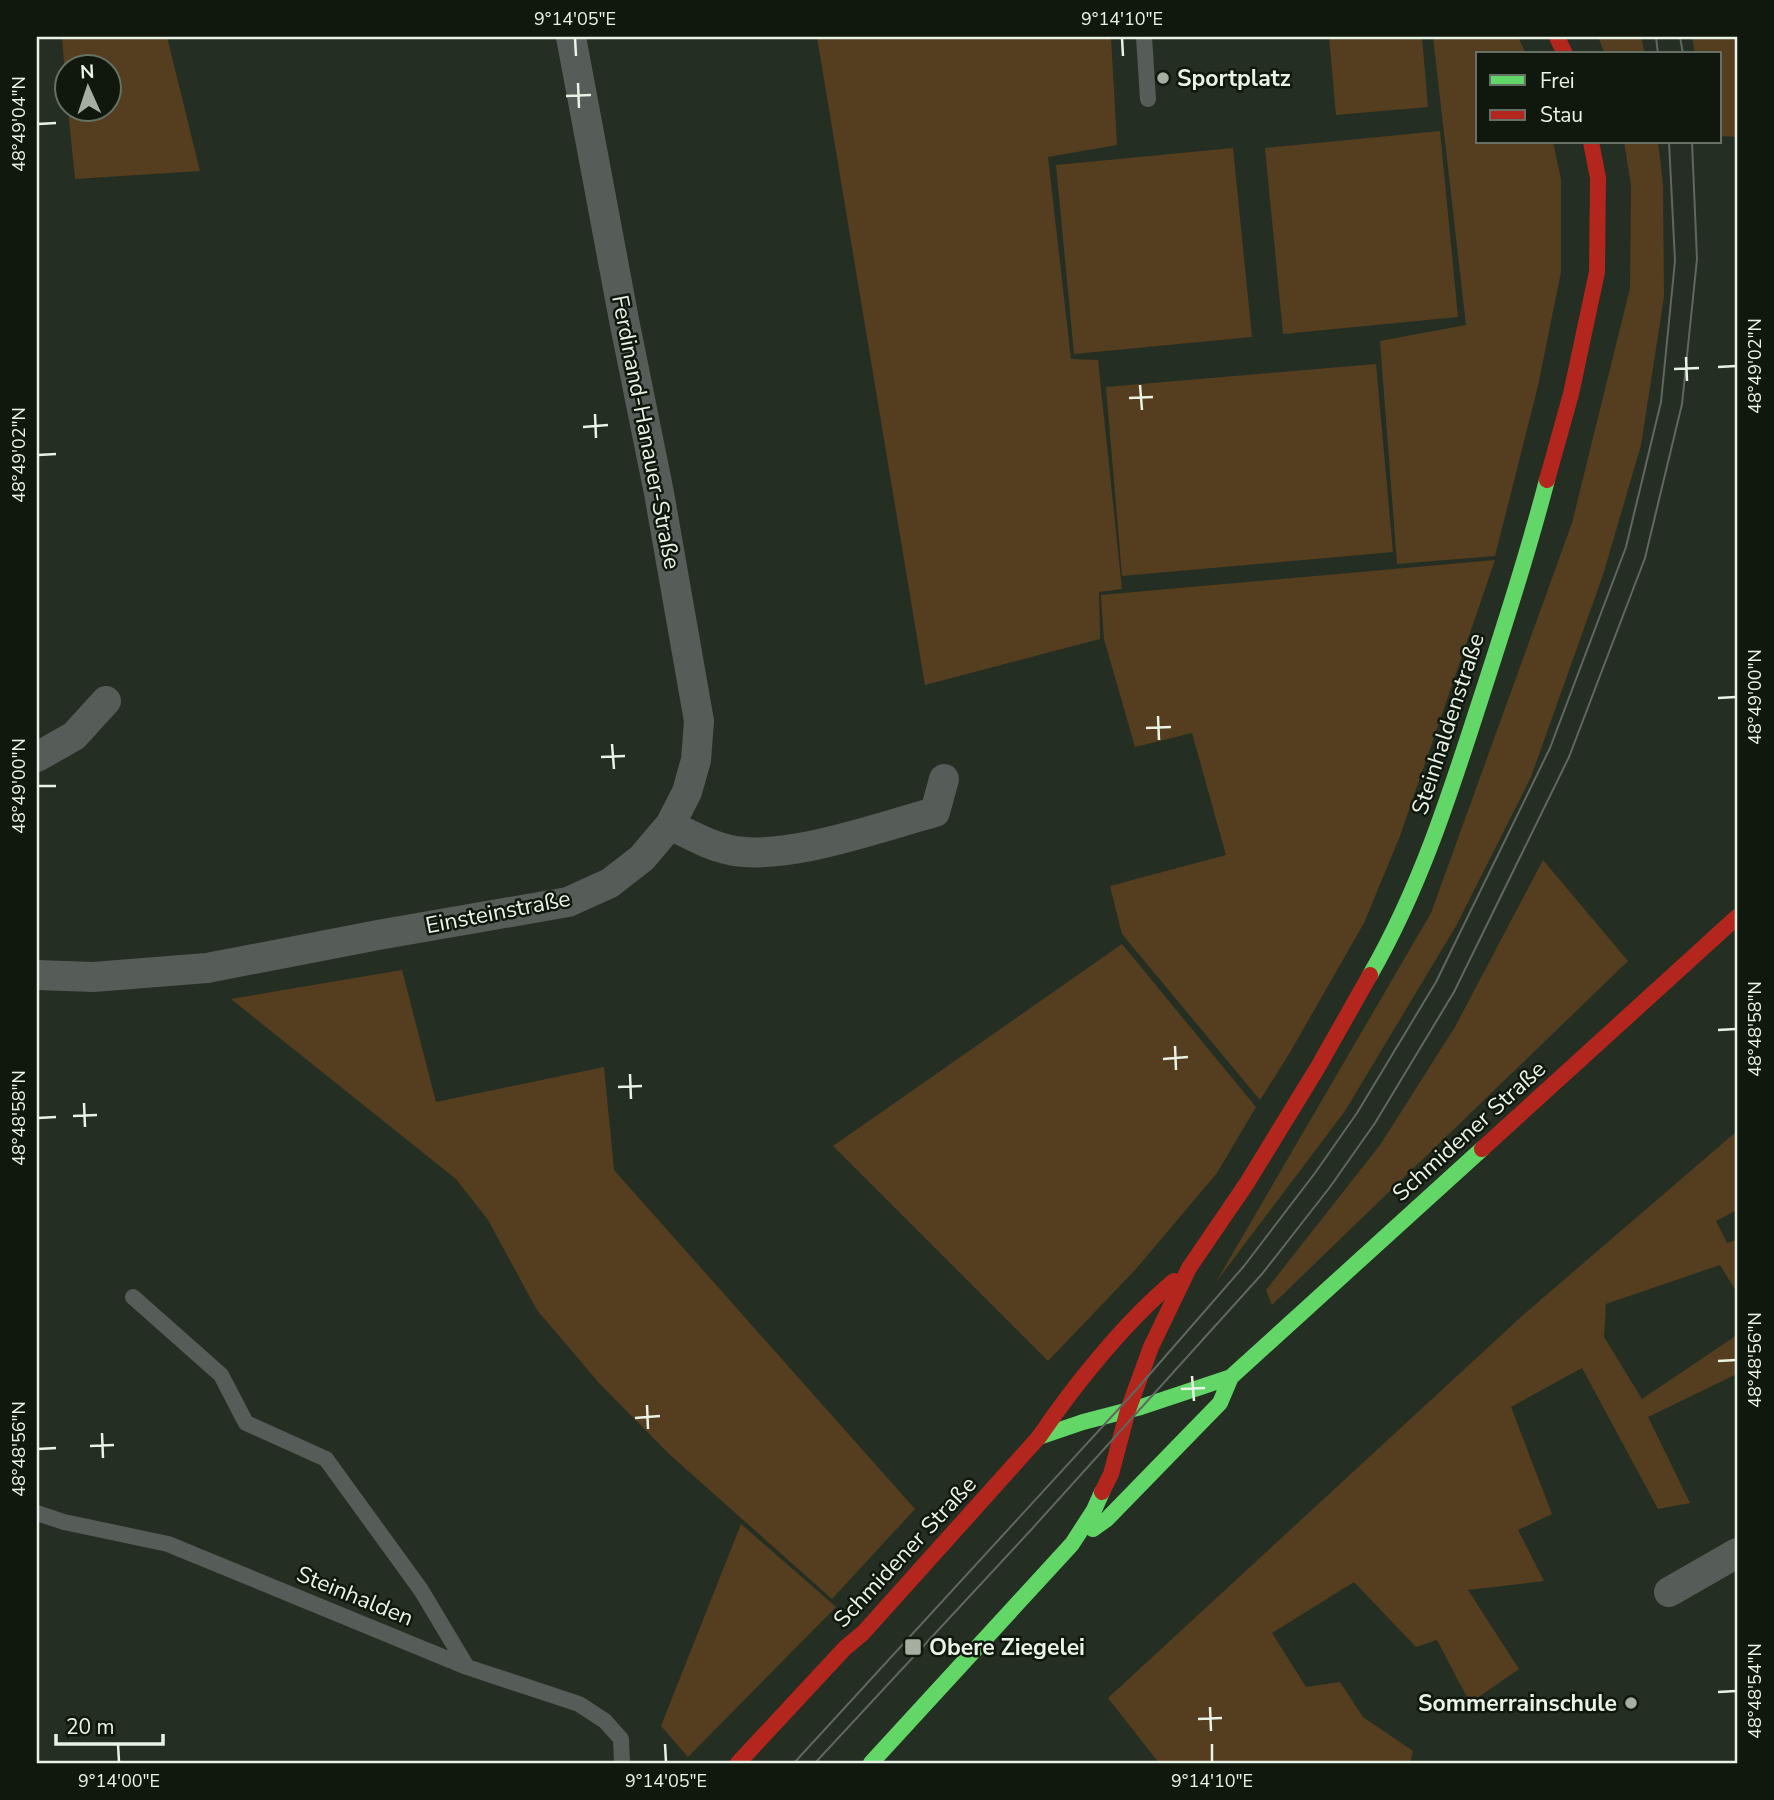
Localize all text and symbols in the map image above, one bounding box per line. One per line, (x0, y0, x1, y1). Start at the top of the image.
text: 9°14'05"E (534, 7, 616, 31)
text: 9°14'10"E (1081, 7, 1163, 31)
north arrow (52, 52, 122, 122)
legend (1476, 52, 1722, 144)
text: N (79, 59, 95, 85)
place label: Sportplatz (1177, 63, 1291, 94)
text: Frei (1540, 67, 1575, 95)
marker: Sportplatz (1155, 70, 1171, 86)
text: 48°49'04"N (7, 76, 31, 172)
text: Stau (1540, 101, 1583, 129)
street label: Ferdinand-Hanauer-Straße (604, 292, 688, 572)
text: 48°49'02"N (1743, 318, 1767, 414)
text: 48°49'02"N (7, 407, 31, 503)
street label: Steinhaldenstraße (1404, 629, 1492, 819)
text: 48°49'00"N (1743, 649, 1767, 745)
text: 48°49'00"N (7, 738, 31, 834)
street label: Einsteinstraße (423, 883, 573, 941)
text: 48°48'58"N (1743, 981, 1767, 1077)
street label: Schmidener Straße (1385, 1054, 1553, 1208)
text: 48°48'58"N (7, 1070, 31, 1166)
text: 48°48'56"N (1743, 1312, 1767, 1408)
text: 48°48'56"N (7, 1401, 31, 1497)
street label: Schmidener Straße (827, 1469, 983, 1635)
street label: Steinhalden (292, 1559, 418, 1633)
place label: Obere Ziegelei (929, 1632, 1085, 1663)
marker: Obere Ziegelei (903, 1637, 923, 1657)
text: 48°48'54"N (1743, 1643, 1767, 1739)
place label: Sommerrainschule (1418, 1688, 1617, 1719)
marker: Sommerrainschule (1623, 1695, 1639, 1711)
scale bar (56, 1702, 163, 1746)
text: 20 m (66, 1713, 115, 1741)
text: 9°14'00"E (78, 1769, 160, 1793)
text: 9°14'05"E (625, 1769, 707, 1793)
text: 9°14'10"E (1171, 1769, 1253, 1793)

